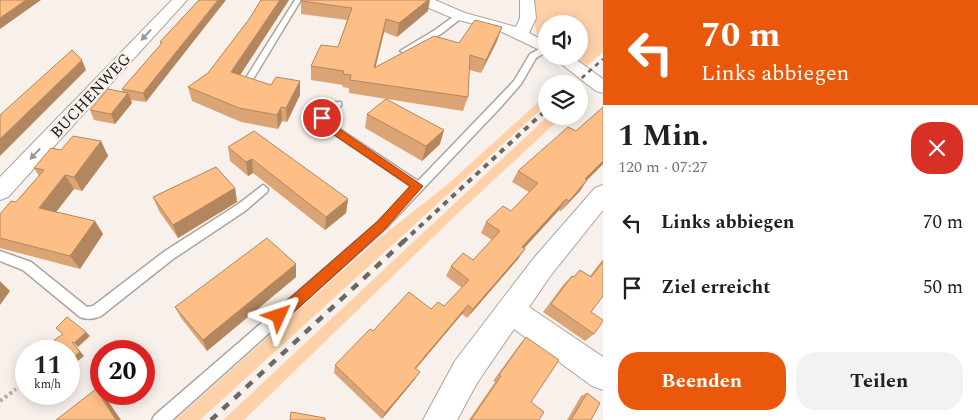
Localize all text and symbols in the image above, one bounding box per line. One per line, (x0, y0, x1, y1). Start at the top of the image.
text: 70 m (701, 9, 781, 62)
map controls (538, 15, 588, 125)
button: sound (538, 15, 588, 65)
icon: left (618, 20, 683, 85)
one-way arrow (140, 29, 152, 41)
street label: BUCHENWEG (45, 48, 137, 144)
text: Links abbiegen (701, 57, 849, 90)
button: layers (538, 75, 588, 125)
pin (301, 97, 343, 139)
icon: arrive (308, 104, 336, 132)
text: 1 Min. (618, 113, 709, 159)
button: close (911, 122, 963, 174)
one-way arrow (29, 147, 41, 159)
text: 120 m · 07:27 (618, 155, 708, 179)
text: Links abbiegen (661, 208, 795, 237)
text: 70 m (923, 208, 963, 237)
icon: left (618, 209, 646, 237)
text: Ziel erreicht (661, 273, 771, 302)
text: 50 m (923, 273, 963, 302)
icon: arrive (618, 274, 646, 302)
position arrow (252, 289, 304, 341)
speed limit sign: 20 (90, 340, 155, 405)
text: 11 (33, 347, 62, 385)
button: Beenden (618, 352, 786, 410)
button: Teilen (796, 352, 963, 410)
text: km/h (34, 375, 61, 394)

